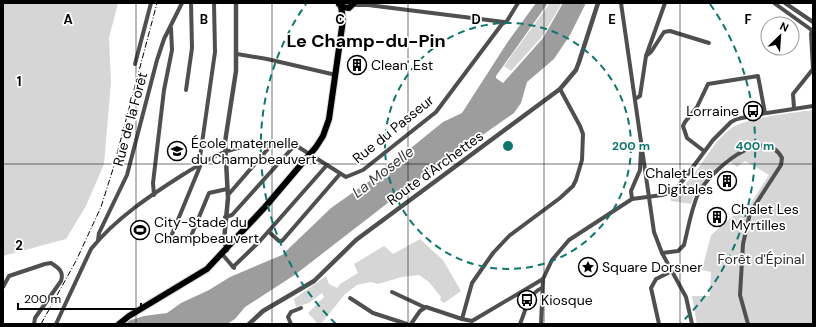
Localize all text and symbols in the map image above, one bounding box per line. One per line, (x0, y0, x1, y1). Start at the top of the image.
text: A (63, 11, 73, 28)
text: B (200, 11, 208, 28)
text: C (335, 11, 345, 28)
text: D (471, 11, 481, 28)
text: E (608, 11, 616, 28)
text: F (744, 11, 752, 28)
north arrow (760, 16, 800, 56)
text: N (778, 19, 791, 35)
district label: Le Champ-du-Pin (286, 29, 446, 53)
building icon: Clean' Est (346, 54, 368, 76)
place label: Clean' Est (371, 56, 433, 74)
street label: Rue de la Forêt (109, 70, 151, 168)
text: 1 (17, 73, 21, 90)
street label: Rue du Passeur (349, 91, 437, 167)
bus stop icon: Lorraine (742, 100, 764, 122)
place label: Lorraine (686, 102, 739, 120)
street label: Route d'Archettes (383, 127, 487, 209)
place label: École maternelle du Champbeauvert (191, 134, 316, 168)
text: 200 m (612, 138, 650, 154)
text: 400 m (736, 138, 774, 154)
centre of rings (501, 139, 515, 153)
school or university icon: École maternelle du Champbeauvert (166, 140, 188, 162)
water label: La Moselle (348, 141, 418, 202)
place label: Chalet Les Digitales (645, 164, 713, 198)
building icon: Chalet Les Digitales (716, 170, 738, 192)
place label: Chalet Les Myrtilles (731, 200, 799, 234)
building icon: Chalet Les Myrtilles (706, 206, 728, 228)
place label: City-Stade du Champbeauvert (154, 213, 259, 247)
sports icon: City-Stade du Champbeauvert (129, 219, 151, 241)
text: 2 (15, 237, 23, 254)
park label: Forêt d'Épinal (717, 250, 805, 268)
place icon: Square Dorsner (577, 256, 599, 278)
place label: Square Dorsner (602, 258, 702, 276)
scale bar (18, 285, 141, 311)
bus stop icon: Kiosque (516, 289, 538, 311)
text: 200 m (24, 291, 61, 307)
place label: Kiosque (541, 291, 593, 309)

